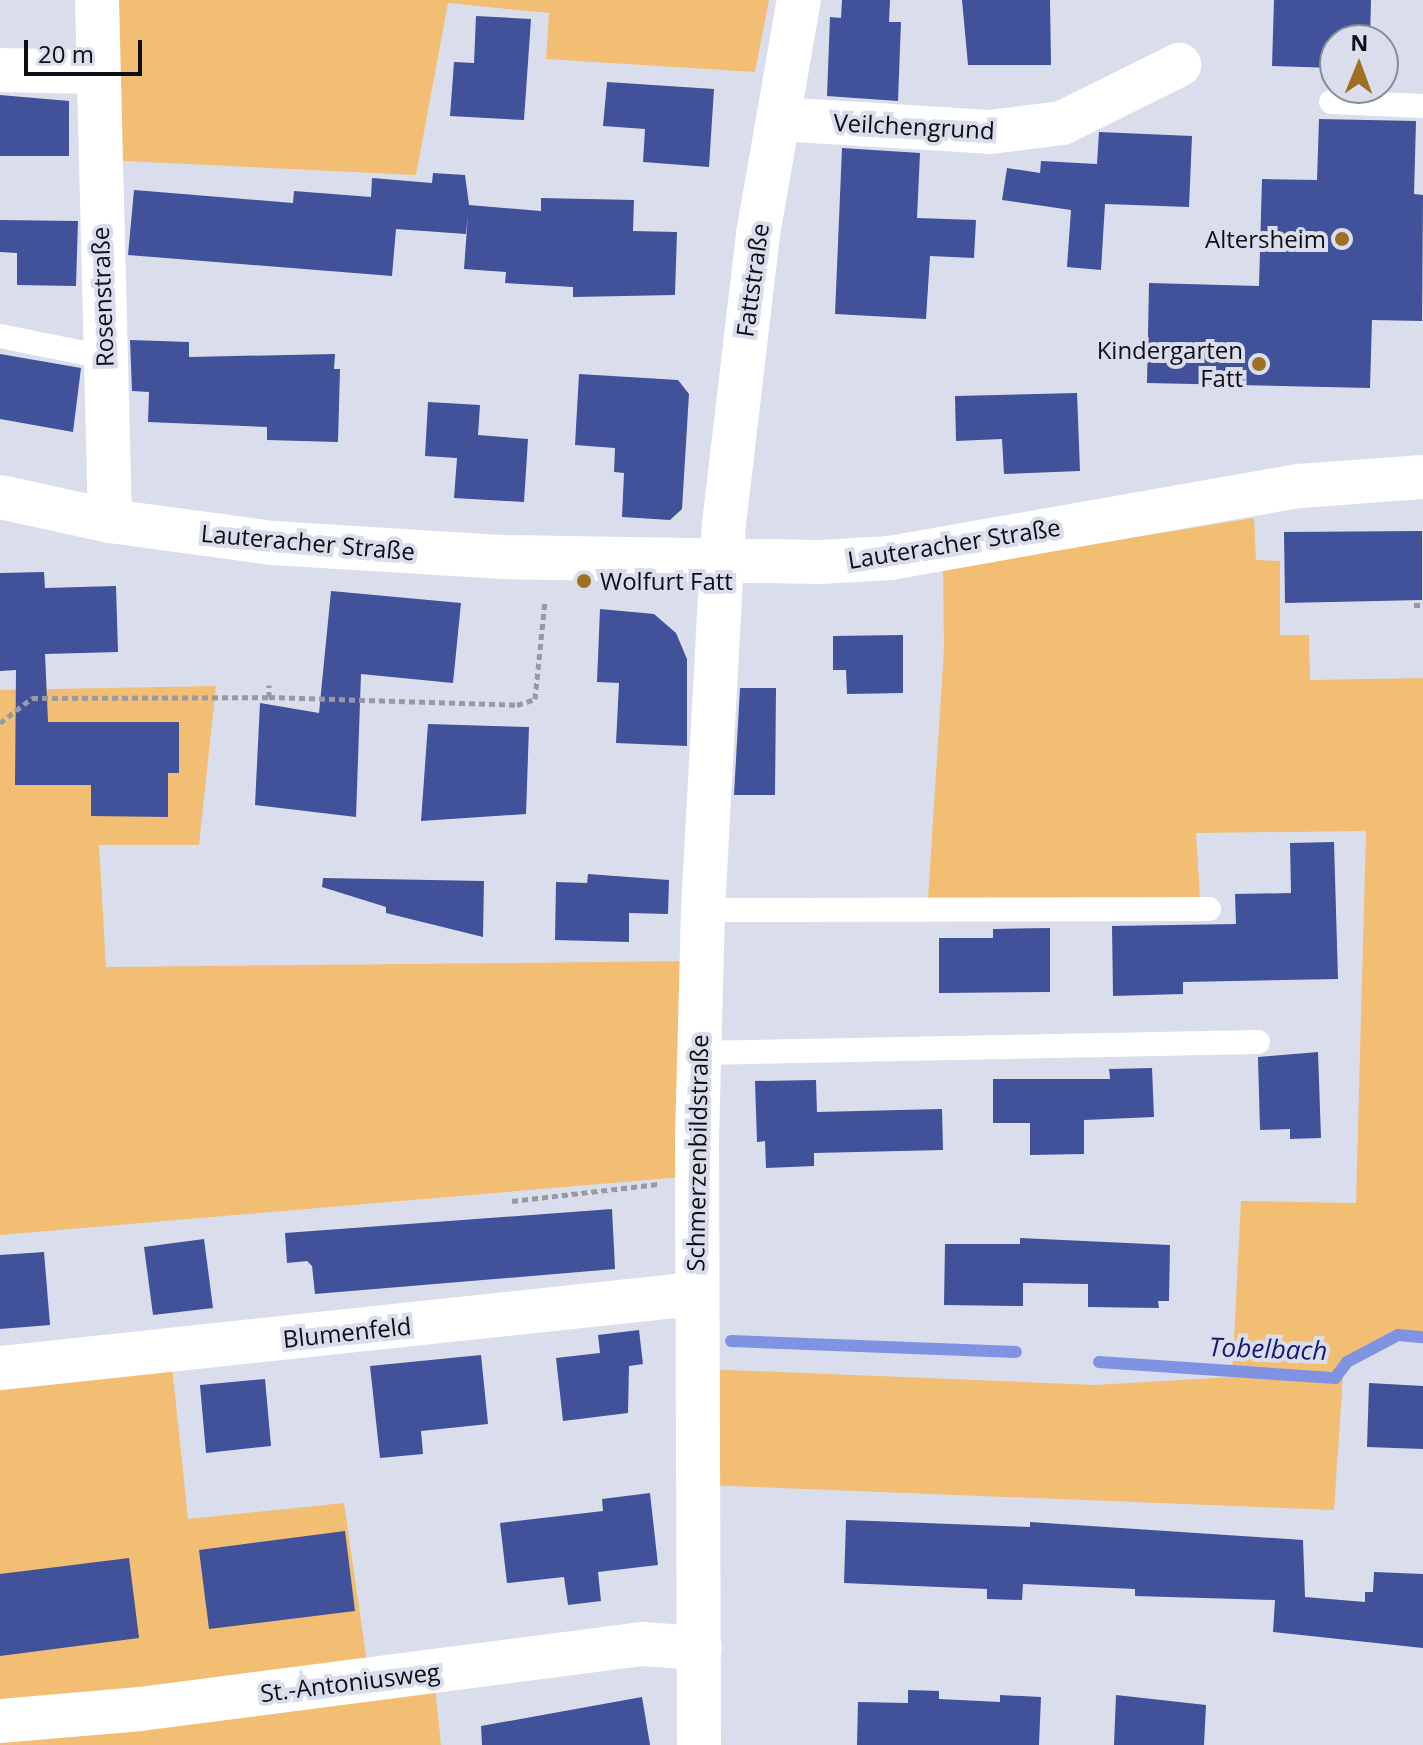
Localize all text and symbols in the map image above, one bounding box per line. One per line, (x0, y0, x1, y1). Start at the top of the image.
scale bar (28, 24, 146, 74)
north arrow (1319, 24, 1399, 104)
text: N (1350, 27, 1369, 57)
text: 20 m (38, 37, 94, 70)
street label: Veilchengrund (833, 107, 995, 145)
street label: Fattstraße (730, 221, 774, 339)
place label: Altersheim (1205, 225, 1326, 253)
street label: Rosenstraße (85, 226, 119, 368)
marker: Altersheim (1333, 230, 1351, 248)
place label: Kindergarten Fatt (1097, 336, 1243, 392)
marker: Kindergarten Fatt (1250, 355, 1268, 373)
street label: Lauteracher Straße (846, 512, 1062, 574)
street label: Lauteracher Straße (200, 518, 416, 566)
place label: Wolfurt Fatt (600, 567, 733, 595)
marker: Wolfurt Fatt (575, 572, 593, 590)
street label: Schmerzenbildstraße (681, 1034, 713, 1272)
street label: Blumenfeld (281, 1311, 413, 1353)
water label: Tobelbach (1208, 1331, 1328, 1367)
street label: St.-Antoniusweg (259, 1657, 441, 1707)

